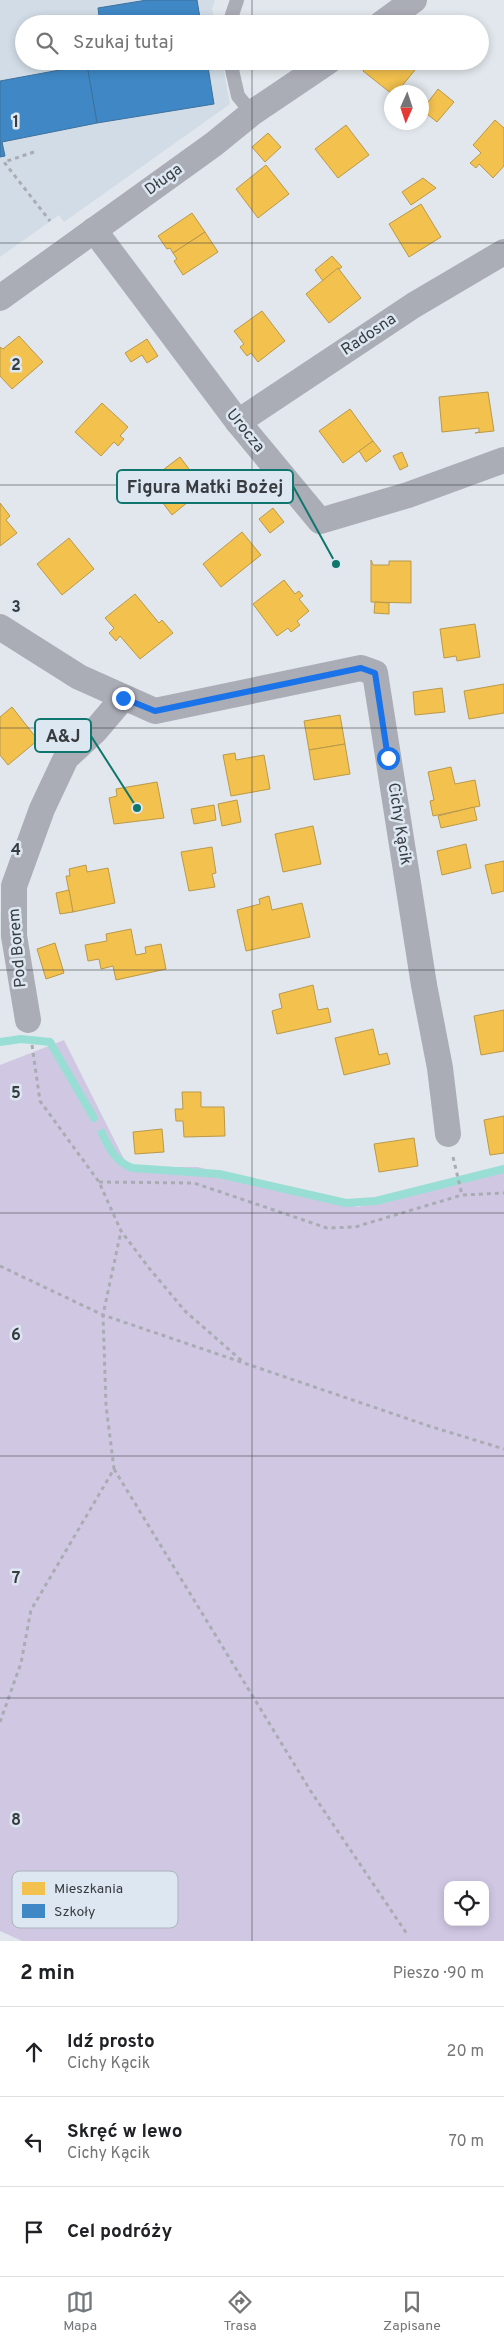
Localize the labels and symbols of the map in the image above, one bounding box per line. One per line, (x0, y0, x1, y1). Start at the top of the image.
north arrow (384, 85, 429, 130)
text: 1 (13, 113, 19, 133)
street label: Długa (141, 160, 187, 200)
street label: Radosna (338, 309, 400, 361)
text: 2 (11, 356, 21, 376)
street label: Urocza (221, 405, 269, 457)
callout: Figura Matki Bożej (117, 470, 293, 503)
text: Figura Matki Bożej (127, 477, 283, 500)
text: 3 (11, 598, 21, 618)
route end (112, 687, 135, 710)
callout: A&J (35, 719, 91, 752)
text: A&J (45, 726, 81, 749)
route start (377, 747, 400, 770)
street label: Cichy Kącik (383, 781, 415, 867)
text: 4 (11, 841, 21, 861)
street label: Pod Borem (5, 907, 31, 989)
text: 5 (11, 1084, 21, 1104)
text: 6 (11, 1326, 21, 1346)
text: 7 (12, 1569, 20, 1589)
text: 8 (11, 1811, 21, 1831)
legend (12, 1871, 178, 1928)
text: Mieszkania (54, 1881, 123, 1898)
text: Szkoły (54, 1904, 95, 1921)

